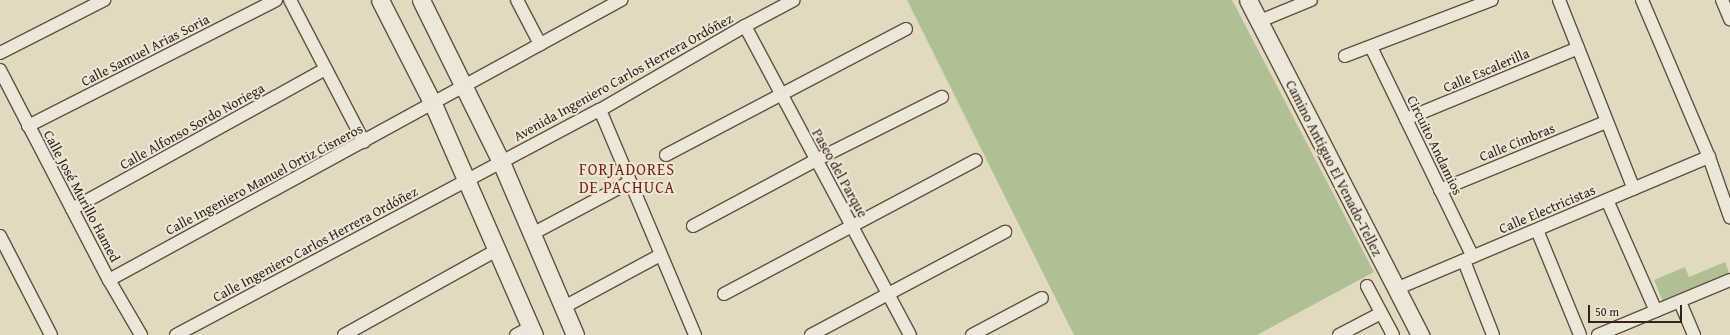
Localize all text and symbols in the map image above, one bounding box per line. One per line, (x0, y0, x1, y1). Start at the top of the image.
street label: Calle Samuel Arias Soria (78, 10, 212, 90)
street label: Avenida Ingeniero Carlos Herrera Ordóñez (511, 10, 735, 144)
street label: Calle Escalerilla (1440, 44, 1532, 96)
street label: Camino Antiguo El Venado-Tellez (1282, 77, 1386, 259)
street label: Calle Alfonso Sordo Noriega (117, 79, 267, 173)
street label: Circuito Andamios (1404, 93, 1466, 197)
street label: Calle Cimbras (1477, 119, 1557, 165)
street label: Calle Ingeniero Manuel Ortiz Cisneros (163, 120, 365, 238)
street label: Paseo del Parque (809, 126, 871, 220)
street label: Calle José Murillo Hamed (40, 127, 124, 265)
district label: FORJADORES DE PACHUCA (579, 159, 675, 197)
street label: Calle Electricistas (1496, 181, 1598, 237)
street label: Calle Ingeniero Carlos Herrera Ordóñez (210, 183, 420, 305)
scale bar (1590, 297, 1684, 323)
text: 50 m (1595, 303, 1619, 320)

